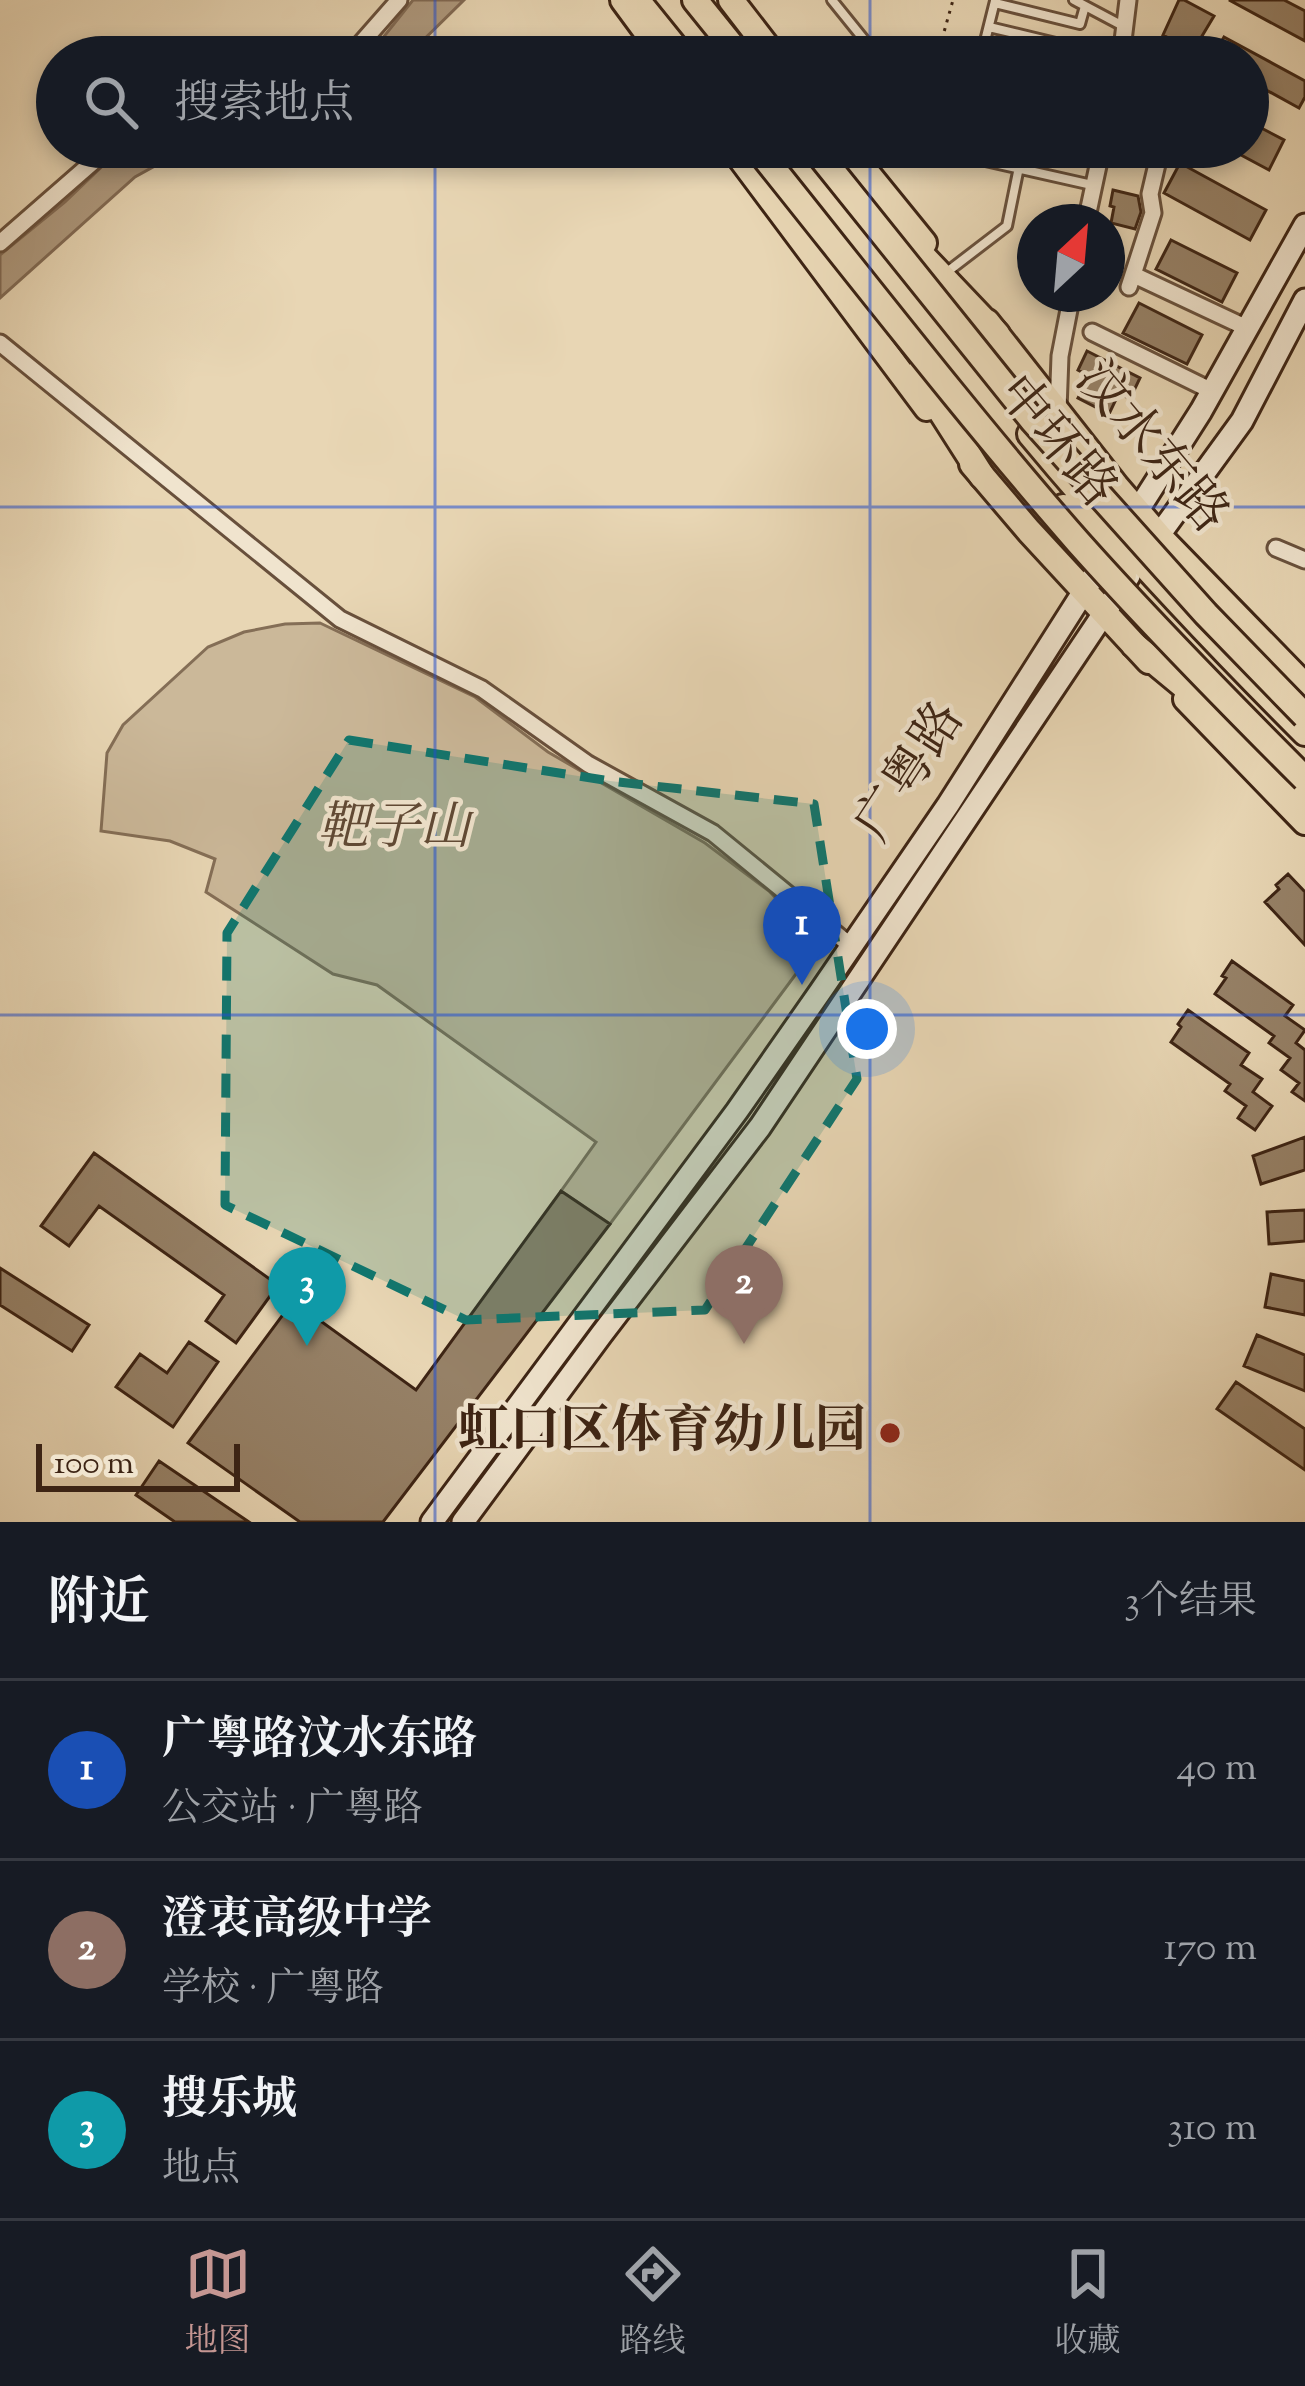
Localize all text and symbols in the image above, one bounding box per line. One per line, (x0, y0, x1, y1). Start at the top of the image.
search box (36, 36, 1269, 168)
icon: search (78, 69, 144, 135)
text: 搜索地点 (174, 74, 354, 139)
north arrow (1017, 204, 1125, 312)
street label: 汶水东路 (1056, 347, 1244, 551)
street label: 中环路 (978, 361, 1132, 525)
street label: 广粤路 (840, 689, 984, 857)
park label: 靶子山 (317, 794, 474, 867)
pin: 1 (763, 886, 841, 985)
your location (837, 999, 897, 1059)
pin: 2 (705, 1245, 783, 1344)
pin: 3 (268, 1247, 346, 1346)
place label: 虹口区体育幼儿园 (458, 1397, 866, 1470)
marker: 虹口区体育幼儿园 (877, 1420, 903, 1446)
scale bar (36, 1438, 240, 1491)
text: 100 m (54, 1441, 134, 1489)
text: 附近 (48, 1569, 150, 1642)
text: 3个结果 (1124, 1576, 1257, 1632)
text: 广粤路汶水东路 (162, 1710, 477, 1775)
text: 1 (80, 1742, 94, 1798)
text: 40 m (1177, 1742, 1257, 1798)
text: 公交站 · 广粤路 (162, 1783, 422, 1839)
text: 澄衷高级中学 (162, 1890, 432, 1955)
text: 2 (78, 1922, 96, 1978)
text: 170 m (1164, 1922, 1257, 1978)
text: 学校 · 广粤路 (162, 1963, 383, 2019)
text: 搜乐城 (162, 2070, 297, 2135)
text: 3 (79, 2102, 95, 2158)
text: 310 m (1167, 2102, 1257, 2158)
text: 地点 (162, 2143, 240, 2199)
tab: 地图 (185, 2241, 251, 2367)
tab: 路线 (620, 2241, 686, 2367)
tab: 收藏 (1055, 2241, 1121, 2367)

